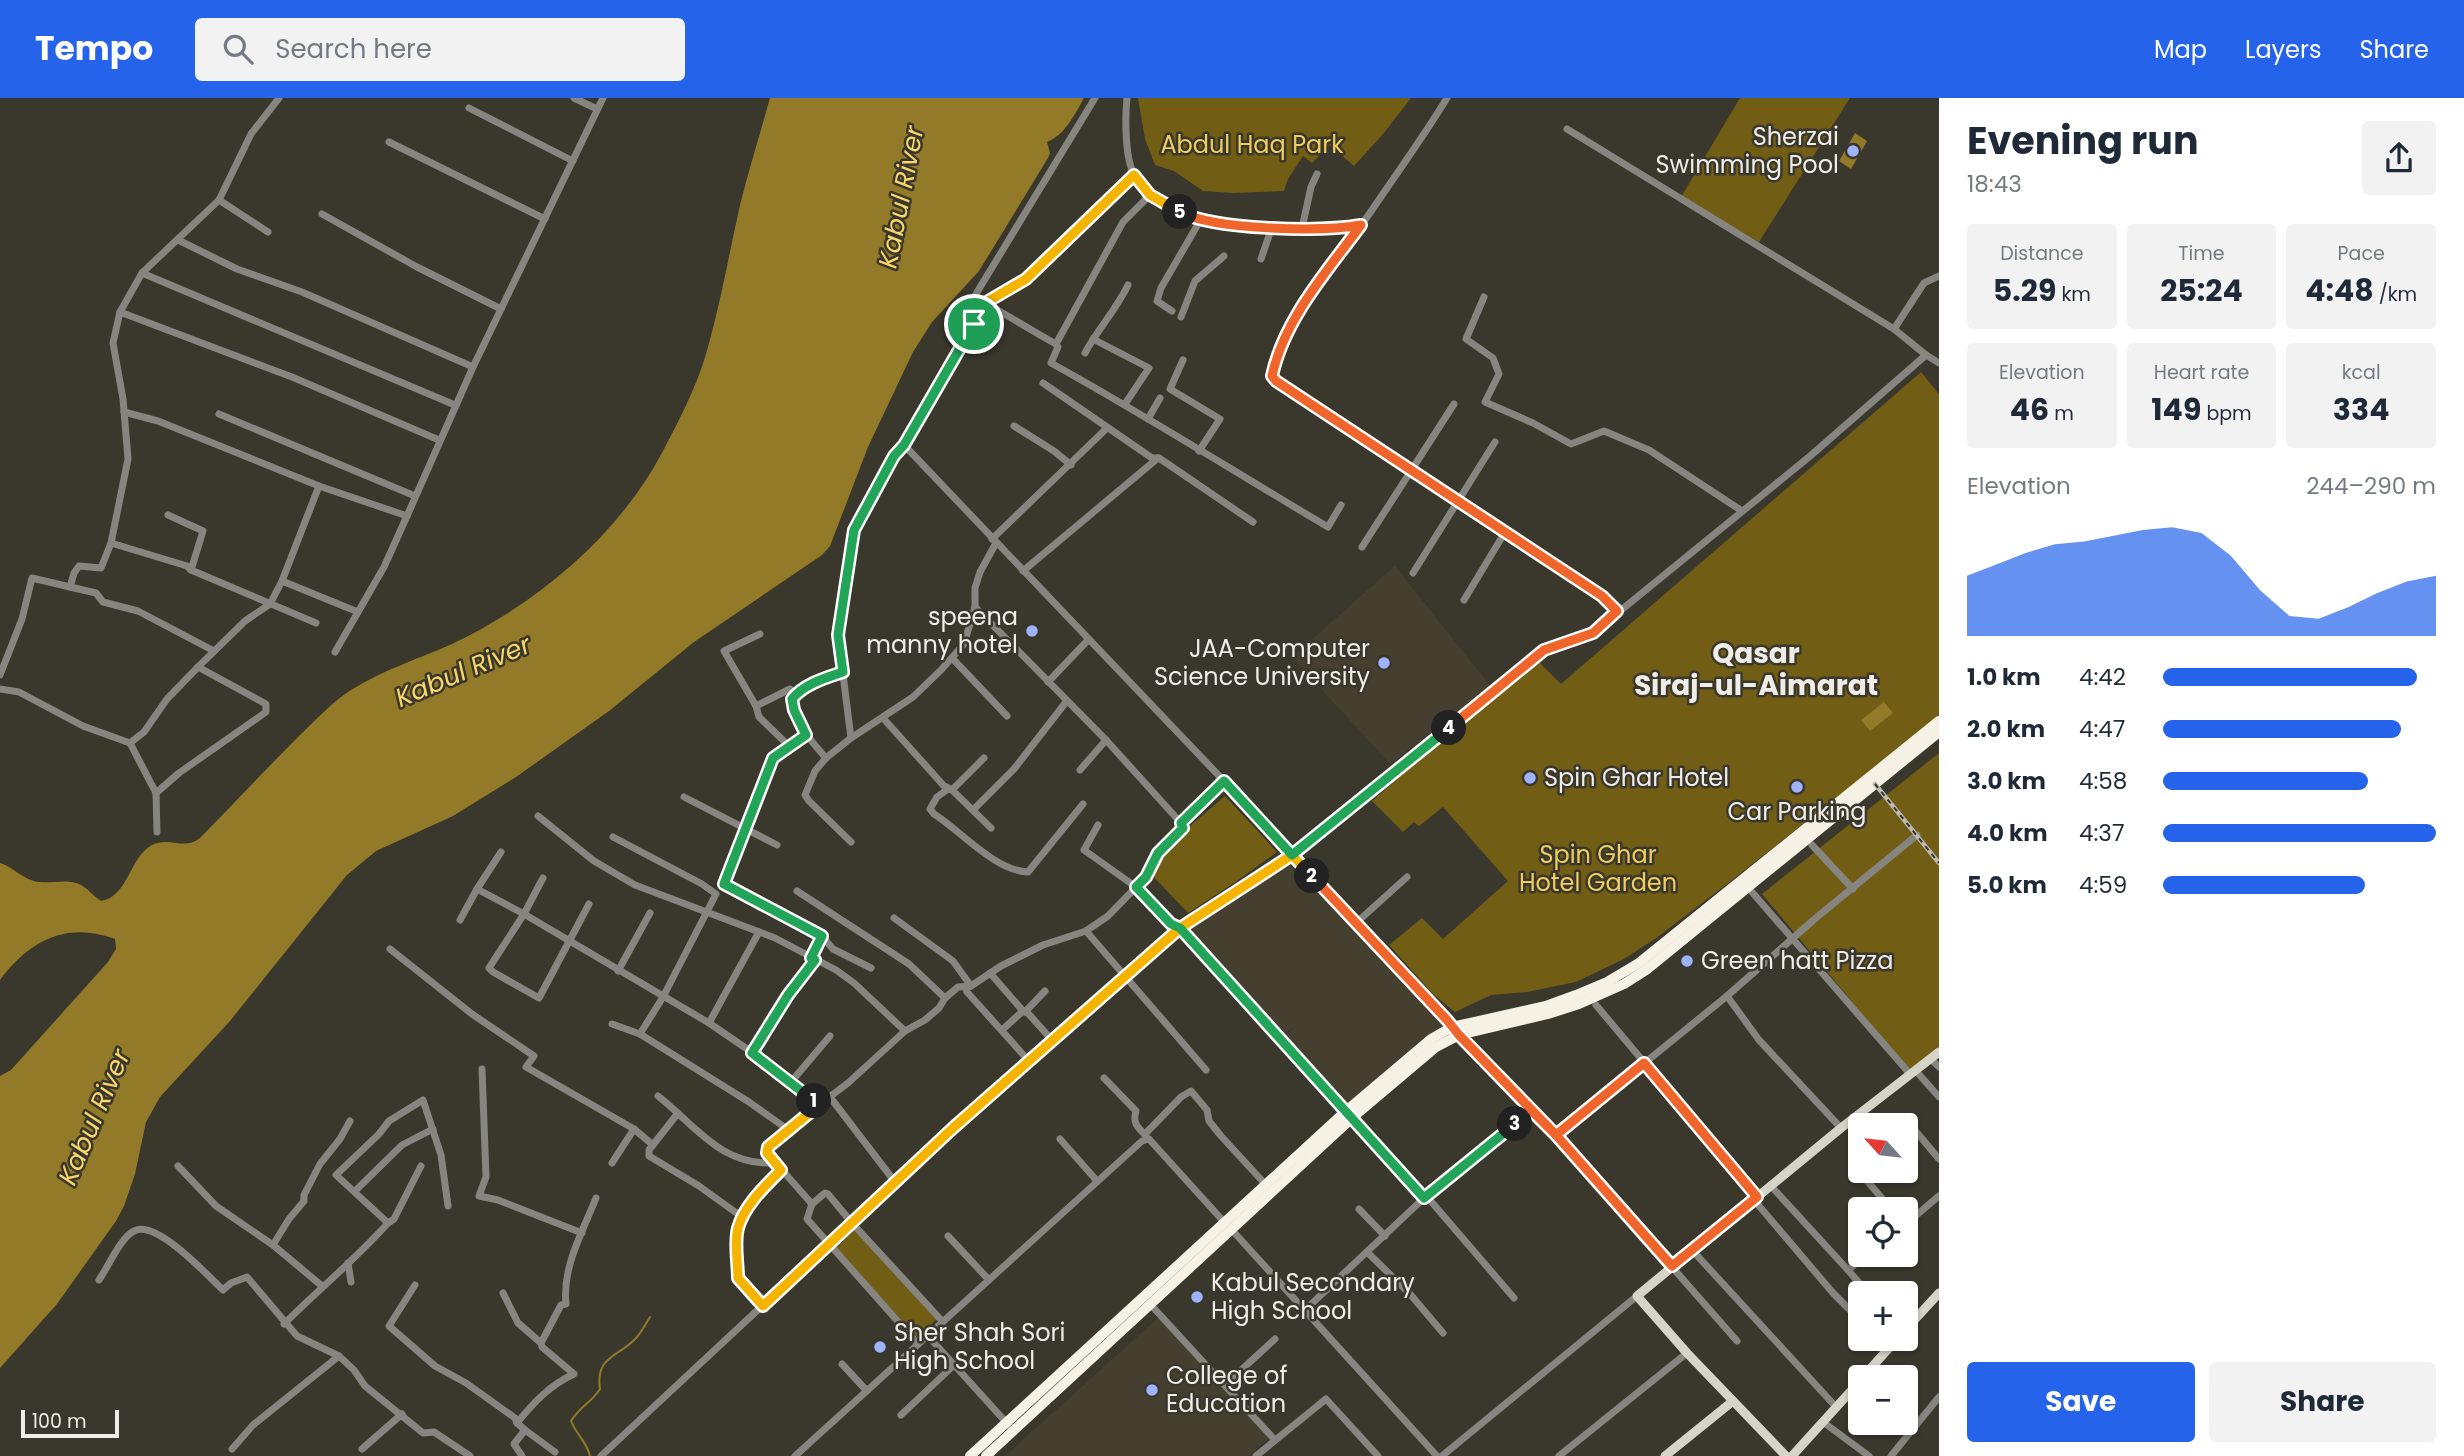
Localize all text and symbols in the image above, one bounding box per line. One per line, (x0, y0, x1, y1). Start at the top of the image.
search box (195, 18, 685, 81)
text: Tempo (35, 25, 153, 72)
icon: search (219, 30, 257, 68)
text: Search here (275, 31, 432, 67)
text: Map (2154, 33, 2207, 66)
text: Layers (2245, 33, 2321, 66)
text: Share (2359, 33, 2429, 66)
text: Evening run (1967, 114, 2199, 167)
place label: Sherzai Swimming Pool (1655, 120, 1839, 181)
button: share (2362, 121, 2436, 195)
water label: Kabul River (870, 122, 933, 271)
park label: Abdul Haq Park (1160, 128, 1344, 161)
marker: Sherzai Swimming Pool (1845, 143, 1861, 159)
text: 18:43 (1967, 168, 2022, 200)
pin: 5 (1162, 194, 1198, 230)
text: 5 (1173, 198, 1186, 225)
text: Distance (2000, 240, 2083, 267)
text: Time (2178, 240, 2225, 267)
text: Pace (2338, 240, 2385, 267)
text: 5.29 (1993, 269, 2056, 312)
text: 25:24 (2160, 269, 2243, 312)
text: 4:48 (2305, 269, 2374, 312)
text: km (2056, 281, 2091, 308)
text: /km (2374, 281, 2417, 308)
pin (944, 294, 1004, 354)
icon: arrive (955, 305, 993, 343)
text: Elevation (1999, 359, 2085, 386)
text: Heart rate (2154, 359, 2249, 386)
text: kcal (2342, 359, 2381, 386)
text: 46 (2010, 388, 2049, 431)
text: 149 (2151, 388, 2201, 431)
text: 334 (2333, 388, 2389, 431)
text: m (2049, 400, 2074, 427)
text: bpm (2201, 400, 2252, 427)
text: Elevation (1967, 470, 2071, 502)
text: 244–290 m (2306, 470, 2436, 502)
place label: speena manny hotel (866, 600, 1018, 661)
marker: speena manny hotel (1024, 623, 1040, 639)
water label: Kabul River (390, 626, 538, 716)
place label: JAA-Computer Science University (1154, 632, 1370, 693)
district label: Qasar Siraj-ul-Aimarat (1634, 634, 1878, 705)
marker: JAA-Computer Science University (1376, 655, 1392, 671)
text: 1.0 km (1967, 661, 2041, 693)
text: 4:42 (2079, 661, 2126, 693)
pin: 4 (1432, 710, 1466, 746)
text: 2.0 km (1967, 713, 2045, 745)
text: 4:47 (2079, 713, 2125, 745)
text: 4 (1442, 714, 1455, 741)
place label: Spin Ghar Hotel (1544, 761, 1729, 794)
text: 3.0 km (1967, 765, 2046, 797)
text: 4:58 (2079, 765, 2127, 797)
marker: Spin Ghar Hotel (1522, 770, 1538, 786)
marker: Car Parking (1789, 779, 1805, 795)
place label: Car Parking (1727, 795, 1867, 828)
text: 4.0 km (1967, 817, 2048, 849)
text: 4:37 (2079, 817, 2124, 849)
park label: Spin Ghar Hotel Garden (1519, 838, 1677, 899)
pin: 2 (1294, 858, 1330, 894)
text: 2 (1306, 862, 1317, 889)
text: 5.0 km (1967, 869, 2047, 901)
text: 4:59 (2079, 869, 2127, 901)
place label: Green hatt Pizza (1701, 944, 1893, 977)
marker: Green hatt Pizza (1679, 953, 1695, 969)
water label: Kabul River (49, 1042, 139, 1190)
pin: 1 (796, 1084, 832, 1118)
text: 1 (810, 1087, 817, 1114)
pin: 3 (1498, 1107, 1532, 1142)
text: 3 (1509, 1110, 1520, 1137)
north arrow (1848, 1113, 1918, 1183)
map controls (1848, 1113, 1918, 1435)
button: locate (1848, 1197, 1918, 1267)
place label: Kabul Secondary High School (1211, 1266, 1415, 1327)
button: + (1848, 1281, 1918, 1351)
marker: Kabul Secondary High School (1189, 1289, 1205, 1305)
place label: Sher Shah Sori High School (894, 1316, 1065, 1377)
marker: Sher Shah Sori High School (872, 1339, 888, 1355)
place label: College of Education (1166, 1359, 1287, 1420)
button: Save (1967, 1362, 2195, 1442)
button: Share (2209, 1362, 2436, 1442)
button: − (1848, 1365, 1918, 1435)
marker: College of Education (1144, 1382, 1160, 1398)
scale bar (21, 1407, 119, 1439)
text: 100 m (32, 1408, 87, 1435)

